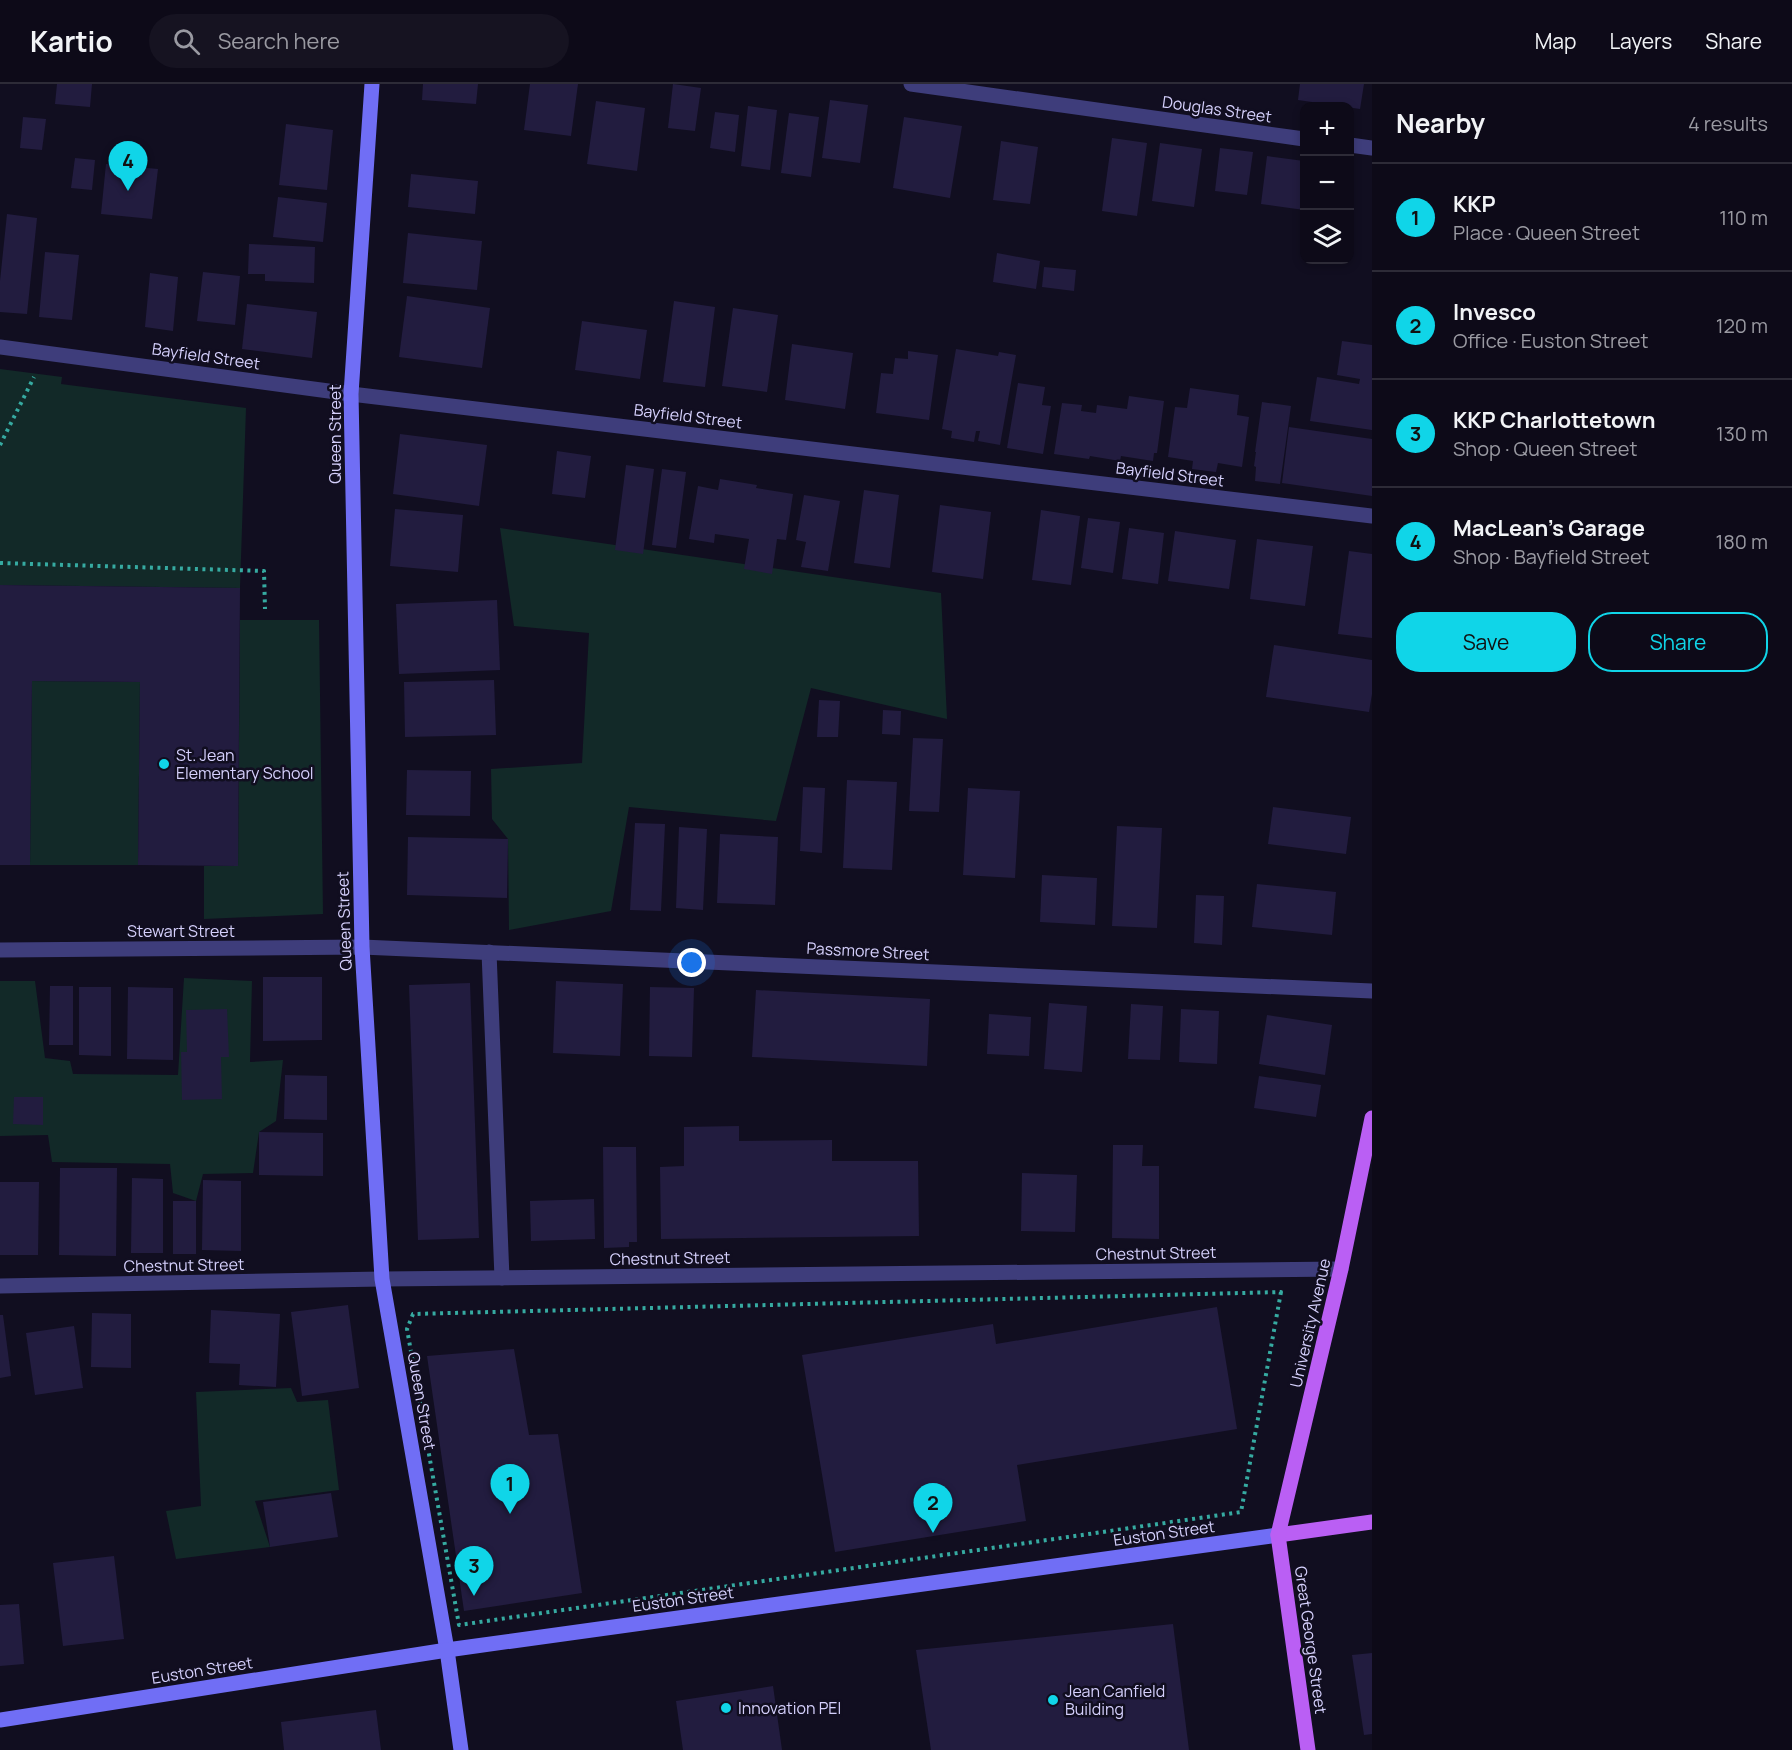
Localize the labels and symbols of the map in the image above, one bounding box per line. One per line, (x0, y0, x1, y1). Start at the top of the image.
street label: Douglas Street (1161, 90, 1273, 128)
pin: 4 (108, 141, 148, 191)
street label: Bayfield Street (150, 338, 262, 374)
street label: Queen Street (324, 384, 346, 484)
street label: Bayfield Street (633, 398, 743, 434)
street label: Bayfield Street (1115, 456, 1225, 492)
place label: St. Jean Elementary School (176, 744, 314, 784)
marker: St. Jean Elementary School (157, 757, 171, 771)
street label: Queen Street (331, 871, 357, 971)
street label: Stewart Street (127, 920, 235, 942)
street label: Passmore Street (806, 937, 930, 965)
your location (677, 948, 706, 977)
street label: Chestnut Street (1095, 1241, 1217, 1265)
street label: Chestnut Street (609, 1246, 731, 1270)
street label: Chestnut Street (123, 1253, 245, 1277)
street label: University Avenue (1284, 1256, 1336, 1390)
street label: Queen Street (403, 1350, 441, 1452)
pin: 1 (490, 1464, 530, 1514)
pin: 2 (914, 1484, 952, 1533)
street label: Euston Street (1112, 1515, 1216, 1551)
pin: 3 (454, 1546, 494, 1596)
street label: Great George Street (1290, 1565, 1332, 1715)
street label: Euston Street (631, 1581, 735, 1617)
street label: Euston Street (150, 1651, 254, 1689)
place label: Jean Canfield Building (1065, 1680, 1165, 1720)
marker: Jean Canfield Building (1046, 1693, 1060, 1707)
place label: Innovation PEI (738, 1697, 841, 1719)
marker: Innovation PEI (719, 1701, 733, 1715)

